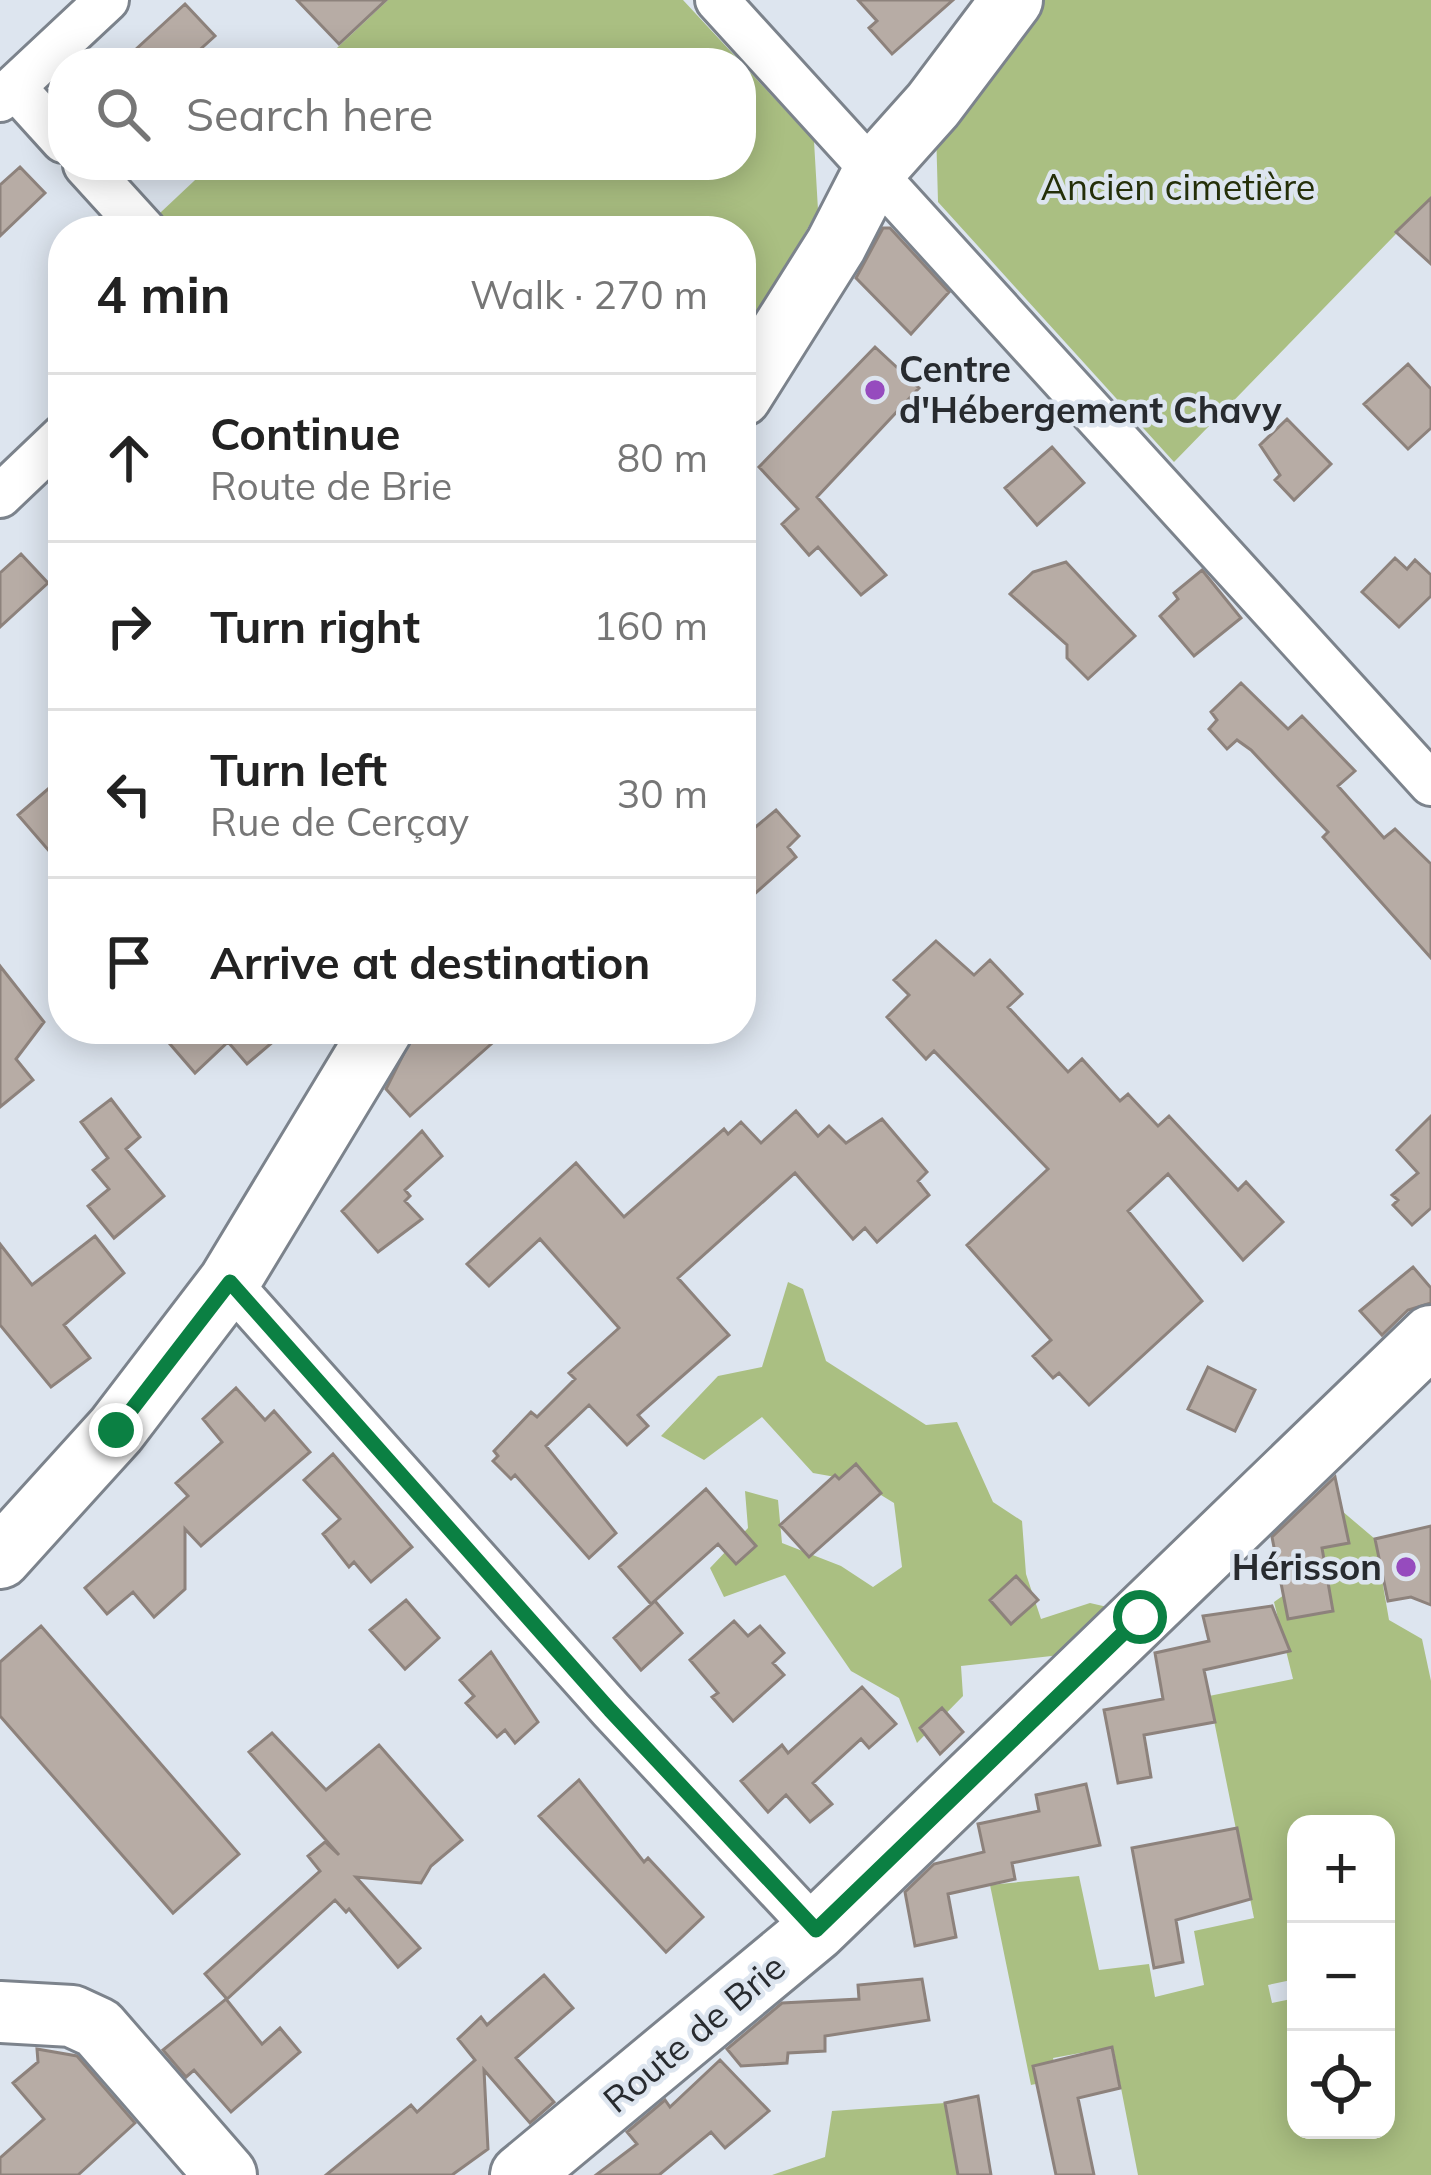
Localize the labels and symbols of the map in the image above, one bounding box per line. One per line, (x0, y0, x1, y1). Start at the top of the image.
park label: Ancien cimetière (1041, 164, 1315, 209)
place label: Centre d'Hébergement Chavy (899, 346, 1282, 432)
marker: Centre d'Hébergement Chavy (862, 377, 888, 403)
route end (89, 1403, 143, 1457)
place label: Hérisson (1232, 1544, 1382, 1589)
marker: Hérisson (1393, 1554, 1419, 1580)
route start (1113, 1590, 1167, 1644)
street label: Route de Brie (594, 1944, 794, 2122)

